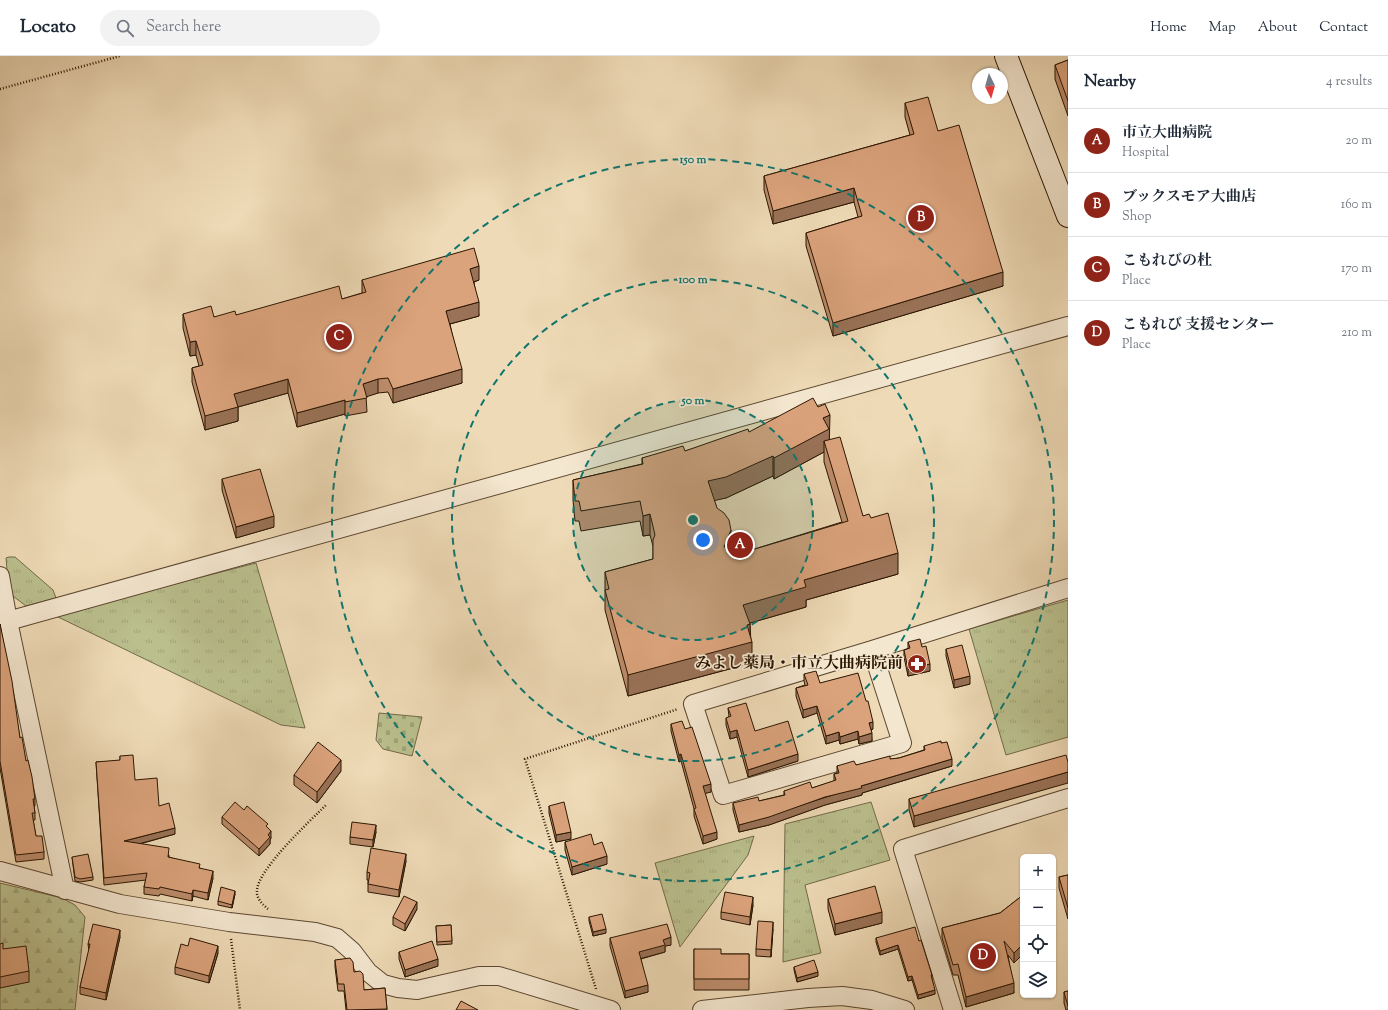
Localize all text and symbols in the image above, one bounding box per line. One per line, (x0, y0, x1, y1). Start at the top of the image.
search box (100, 10, 380, 46)
text: Locato (20, 14, 76, 41)
icon: search (114, 17, 136, 39)
text: Search here (146, 17, 221, 38)
text: Home (1150, 18, 1187, 38)
text: Map (1209, 18, 1236, 38)
text: About (1258, 18, 1297, 38)
text: Contact (1319, 18, 1368, 38)
north arrow (972, 68, 1008, 104)
text: Nearby (1084, 70, 1136, 94)
text: 4 results (1326, 73, 1372, 91)
text: 市立大曲病院 (1122, 123, 1212, 144)
text: A (1092, 132, 1102, 150)
text: 20 m (1346, 132, 1372, 150)
text: Hospital (1122, 144, 1169, 162)
text: 150 m (678, 151, 707, 169)
text: ブックスモア大曲店 (1122, 187, 1256, 208)
text: B (1093, 196, 1101, 214)
text: 160 m (1341, 196, 1372, 214)
pin: B (908, 203, 934, 233)
text: Shop (1122, 208, 1151, 226)
text: こもれびの杜 (1122, 251, 1212, 272)
text: C (1092, 260, 1102, 278)
text: 170 m (1341, 260, 1372, 278)
text: 100 m (677, 271, 708, 289)
text: Place (1122, 272, 1151, 290)
text: こもれび 支援センター (1122, 315, 1275, 336)
pin: C (326, 322, 352, 352)
text: D (1092, 324, 1102, 342)
text: 210 m (1341, 324, 1372, 342)
text: Place (1122, 336, 1151, 354)
text: 50 m (681, 392, 705, 410)
centre of rings (686, 513, 700, 527)
your location (693, 530, 713, 550)
pin: A (727, 530, 753, 560)
place label: みよし薬局・市立大曲病院前 (695, 653, 903, 676)
pharmacy icon: みよし薬局・市立大曲病院前 (906, 653, 928, 675)
map controls (1020, 854, 1056, 998)
button: + (1020, 854, 1056, 890)
button: − (1020, 890, 1056, 926)
button: locate (1020, 926, 1056, 962)
pin: D (970, 941, 996, 971)
button: layers (1020, 962, 1056, 998)

